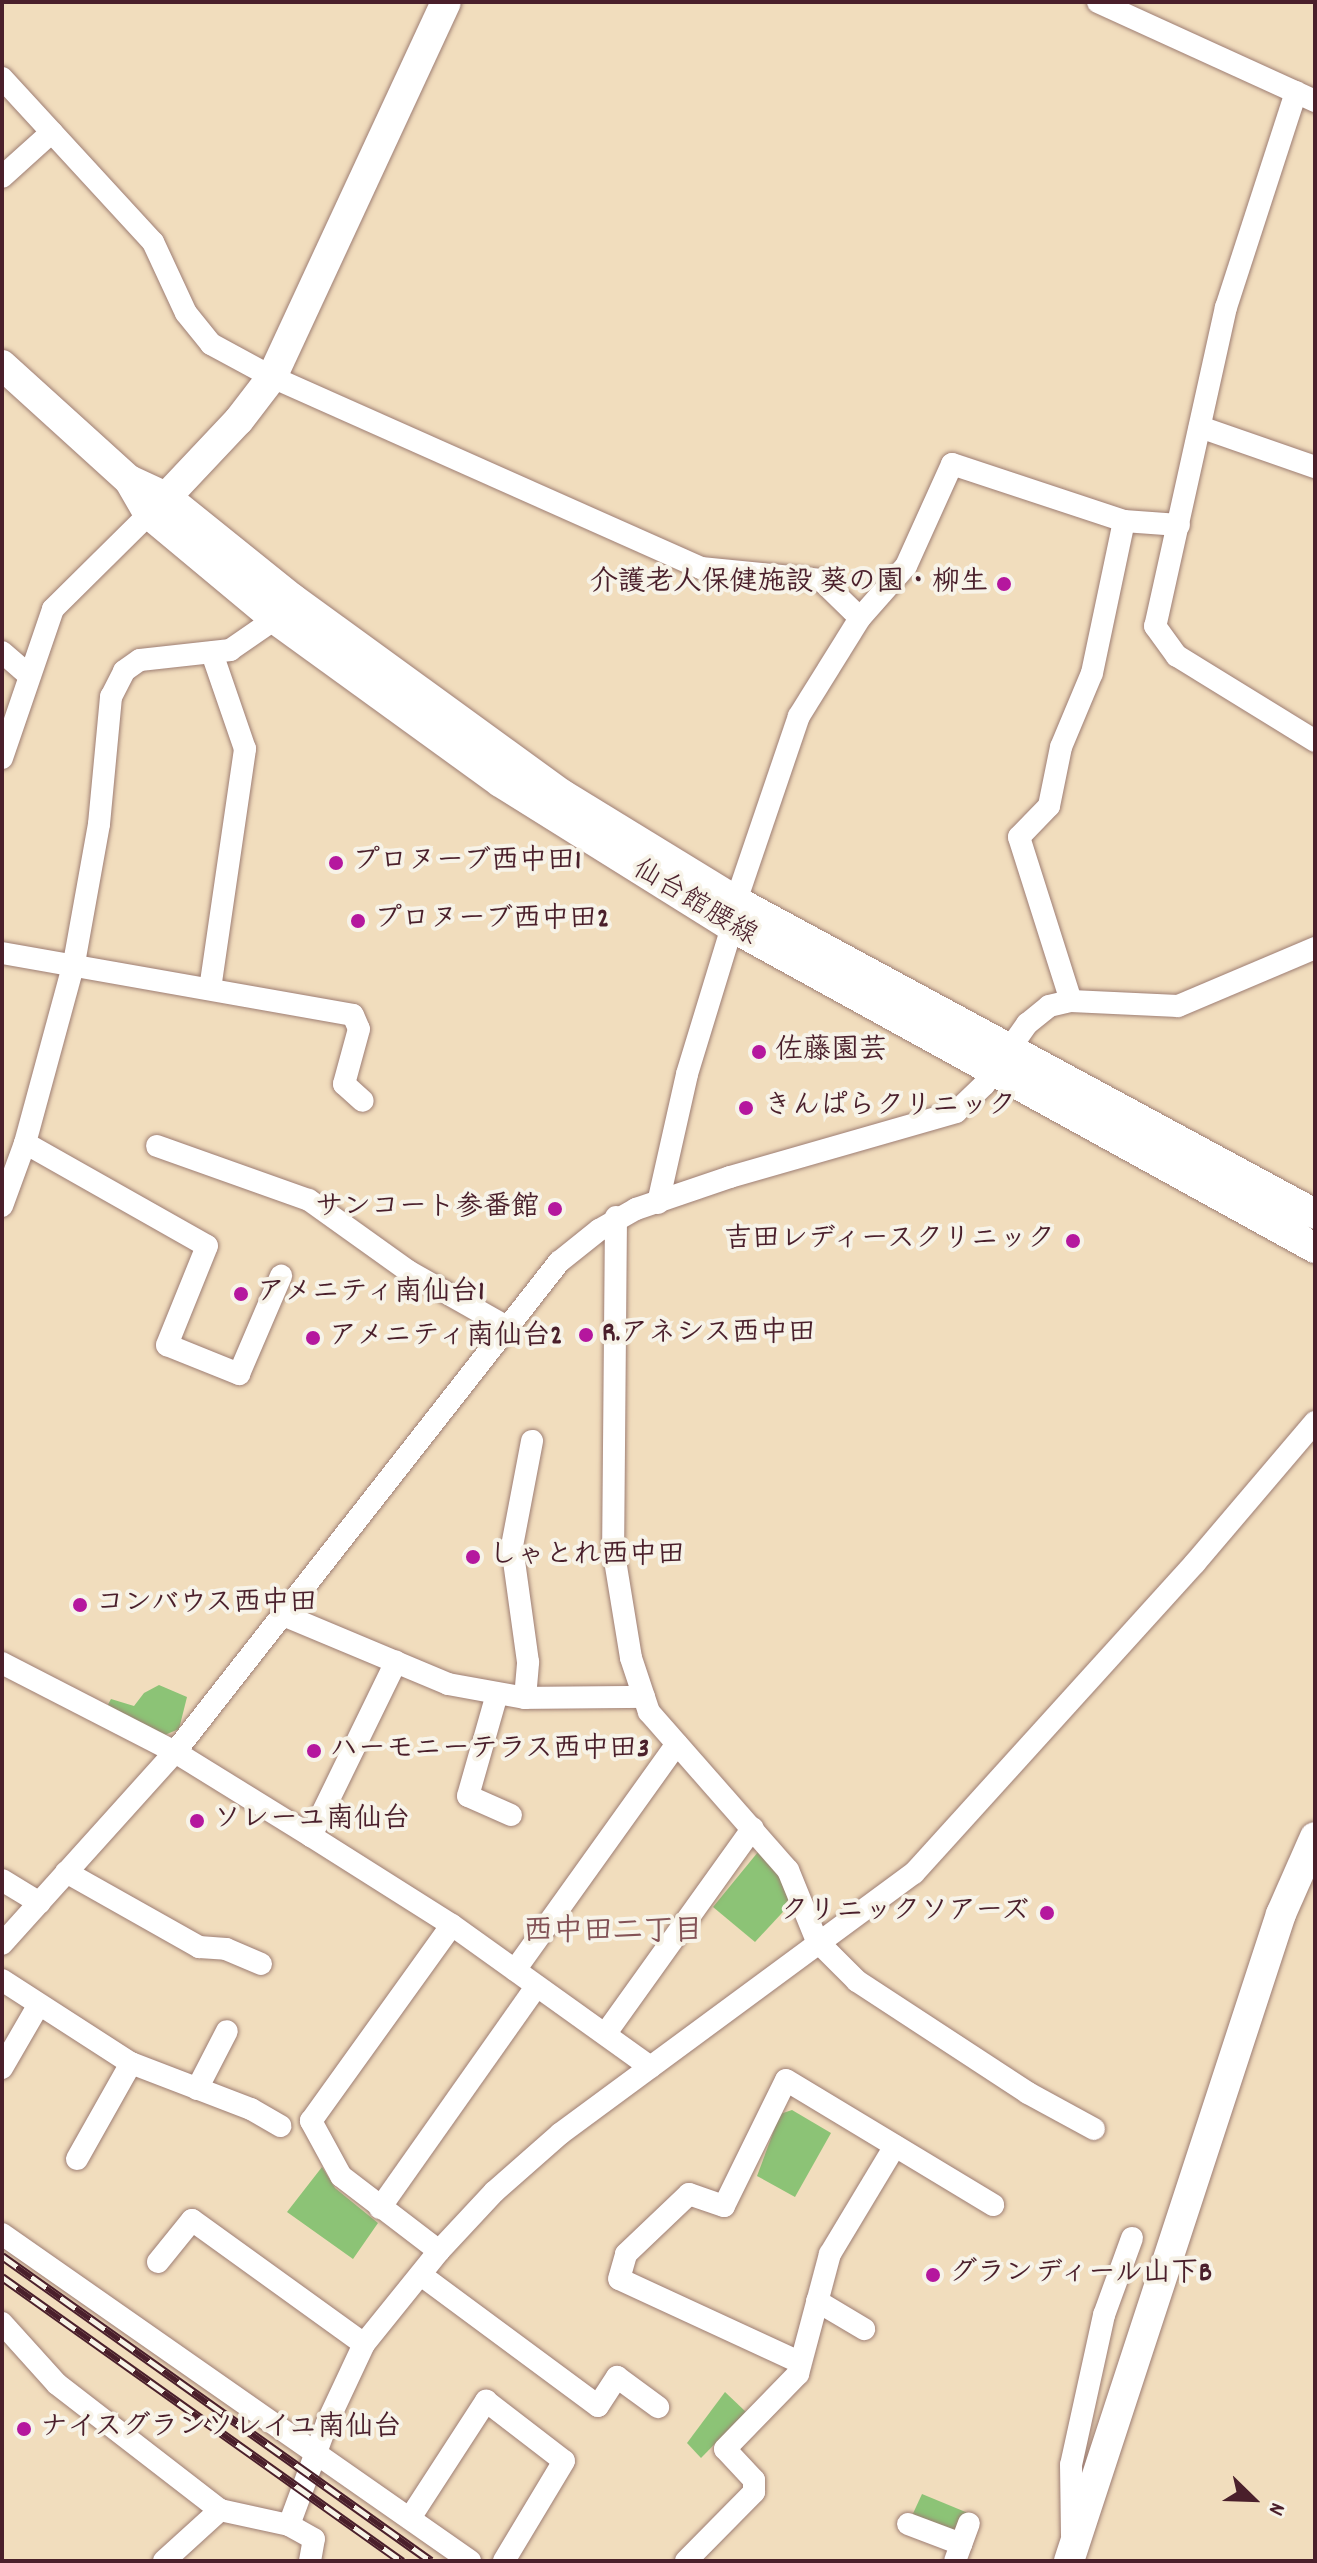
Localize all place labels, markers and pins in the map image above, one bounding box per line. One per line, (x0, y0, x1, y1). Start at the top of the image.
place label: 介護老人保健施設 葵の園・柳生 (590, 567, 988, 601)
marker: 介護老人保健施設 葵の園・柳生 (995, 575, 1013, 593)
place label: プロヌーブ西中田1 (352, 846, 582, 880)
marker: プロヌーブ西中田1 (327, 854, 345, 872)
place label: プロヌーブ西中田2 (374, 904, 610, 938)
marker: プロヌーブ西中田2 (349, 912, 367, 930)
place label: 佐藤園芸 (775, 1035, 887, 1069)
marker: 佐藤園芸 (750, 1043, 768, 1061)
place label: きんぱらクリニック (764, 1091, 1016, 1125)
marker: きんぱらクリニック (735, 1097, 757, 1119)
place label: サンコート参番館 (315, 1192, 539, 1226)
marker: サンコート参番館 (546, 1200, 564, 1218)
place label: 吉田レディースクリニック (719, 1224, 1055, 1258)
marker: 吉田レディースクリニック (1062, 1230, 1084, 1252)
place label: アメニティ南仙台1 (257, 1277, 487, 1311)
marker: アメニティ南仙台1 (232, 1285, 250, 1303)
place label: R.アネシス西中田 (602, 1318, 816, 1352)
place label: アメニティ南仙台2 (329, 1321, 565, 1355)
marker: R.アネシス西中田 (577, 1326, 595, 1344)
marker: アメニティ南仙台2 (304, 1329, 322, 1347)
place label: しゃとれ西中田 (489, 1540, 685, 1574)
marker: しゃとれ西中田 (464, 1548, 482, 1566)
place label: コンバウス西中田 (96, 1588, 320, 1622)
marker: コンバウス西中田 (71, 1596, 89, 1614)
place label: ハーモニーテラス西中田3 (330, 1734, 650, 1768)
marker: ハーモニーテラス西中田3 (305, 1742, 323, 1760)
place label: ソレーユ南仙台 (213, 1804, 410, 1838)
marker: ソレーユ南仙台 (188, 1812, 206, 1830)
place label: クリニックソアーズ (778, 1896, 1029, 1930)
marker: クリニックソアーズ (1036, 1902, 1058, 1924)
place label: グランディール山下B (949, 2258, 1214, 2292)
marker: グランディール山下B (924, 2266, 942, 2284)
place label: ナイスグランソレイユ南仙台 (40, 2412, 404, 2446)
marker: ナイスグランソレイユ南仙台 (15, 2420, 33, 2438)

